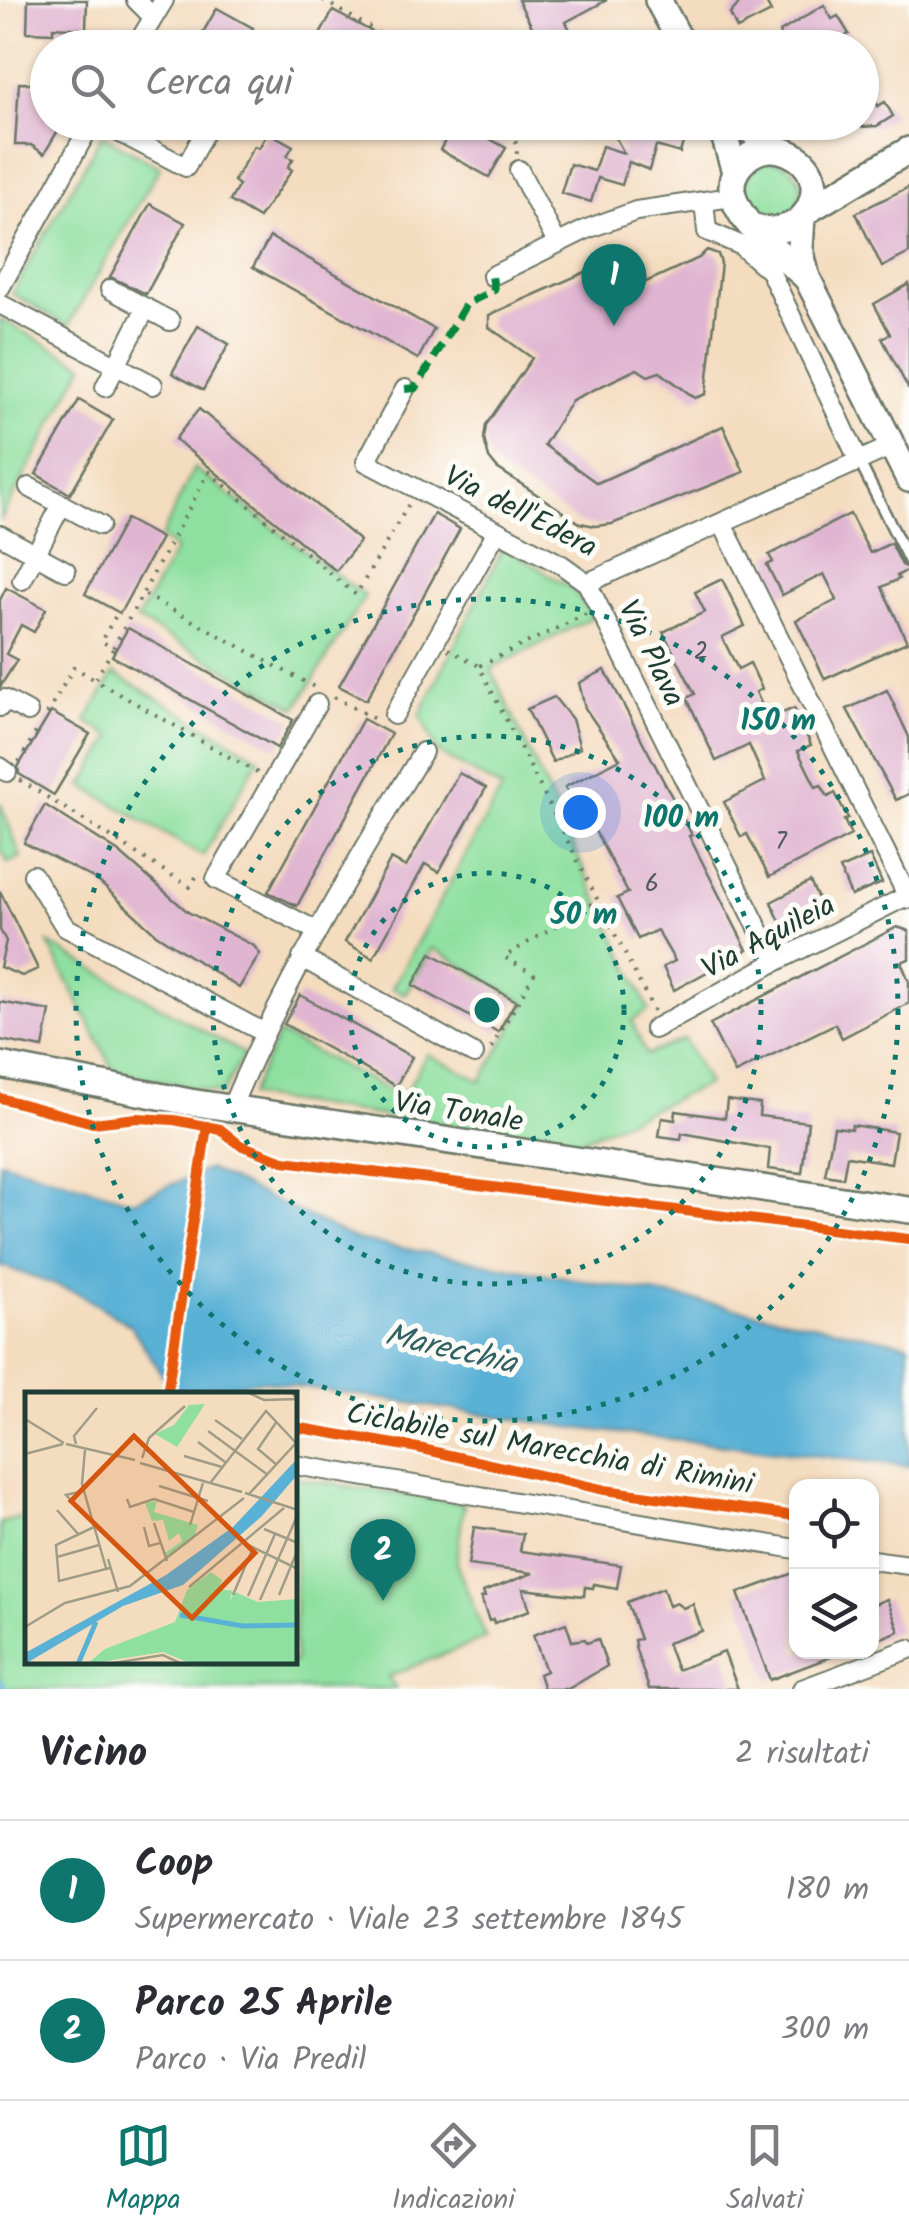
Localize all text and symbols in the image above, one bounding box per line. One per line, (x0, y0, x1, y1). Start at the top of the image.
search box (30, 30, 879, 140)
text: Cerca qui (145, 55, 293, 115)
icon: search (65, 58, 120, 113)
pin: 1 (582, 244, 646, 326)
street label: Via dell'Edera (435, 454, 605, 572)
street label: Via Plava (604, 592, 697, 715)
house number: 2 (694, 632, 708, 672)
text: 150 m (740, 698, 816, 746)
your location (555, 787, 606, 838)
text: 100 m (643, 795, 719, 843)
house number: 7 (775, 822, 788, 862)
house number: 6 (645, 864, 659, 904)
street label: Via Aquileia (694, 882, 844, 993)
text: 50 m (550, 892, 617, 940)
centre of rings (469, 992, 505, 1028)
street label: Via Tonale (391, 1079, 527, 1147)
water label: Marecchia (380, 1311, 523, 1391)
street label: Ciclabile sul Marecchia di Rimini (342, 1391, 759, 1510)
inset map (25, 1392, 298, 1664)
map controls (789, 1479, 879, 1659)
button: locate (789, 1479, 879, 1569)
pin: 2 (350, 1518, 416, 1601)
button: layers (789, 1569, 879, 1659)
text: Vicino (40, 1721, 147, 1788)
text: 2 risultati (735, 1729, 869, 1780)
text: Coop (135, 1835, 214, 1895)
text: 1 (68, 1865, 77, 1916)
text: 180 m (785, 1865, 869, 1916)
text: Supermercato · Viale 23 settembre 1845 (135, 1895, 683, 1946)
text: Parco 25 Aprile (135, 1975, 392, 2035)
text: 2 (63, 2005, 82, 2056)
text: 300 m (780, 2005, 869, 2056)
text: Parco · Via Predil (135, 2035, 366, 2086)
tab: Mappa (106, 2118, 181, 2223)
tab: Indicazioni (392, 2118, 515, 2223)
tab: Salvati (726, 2118, 803, 2223)

